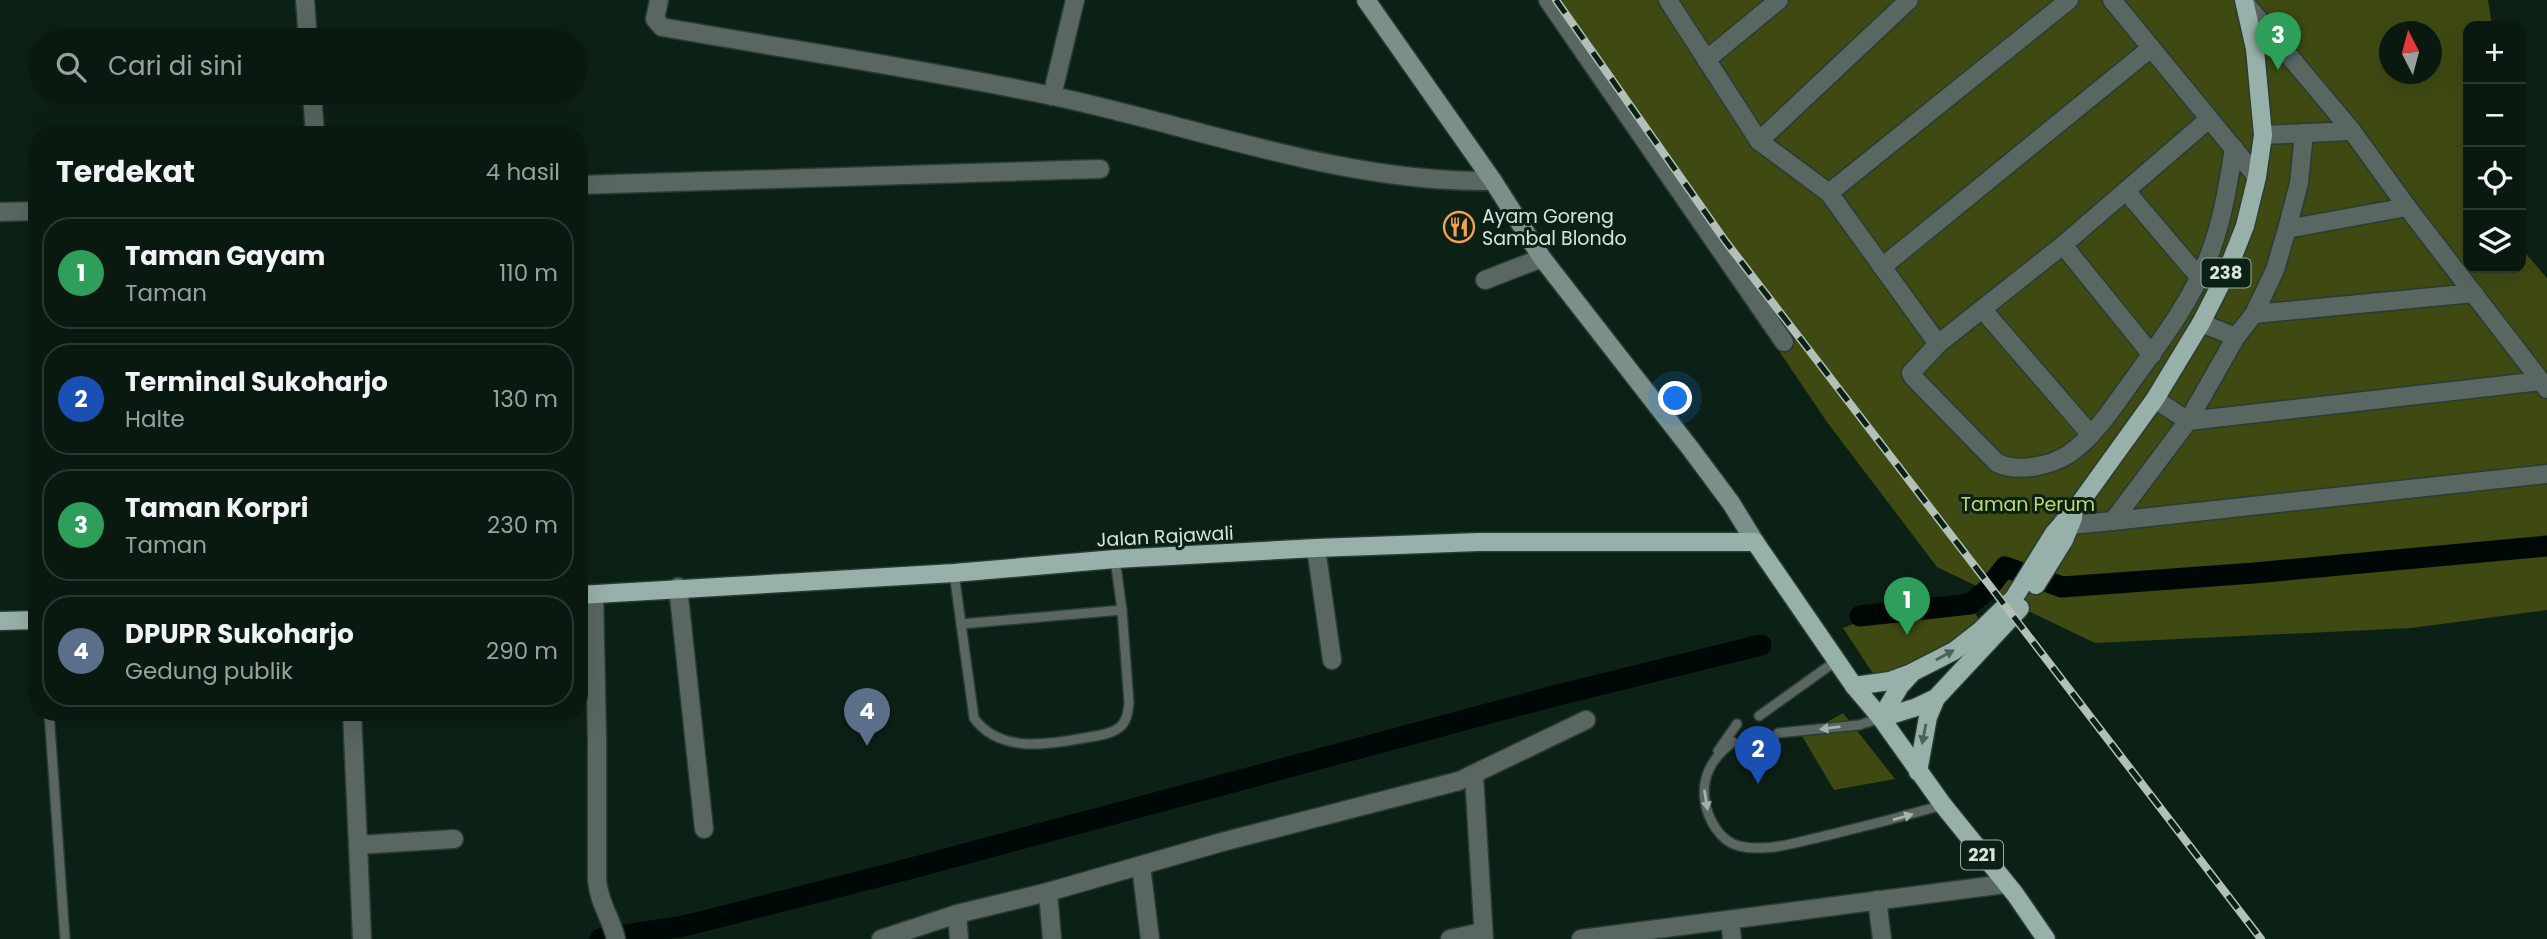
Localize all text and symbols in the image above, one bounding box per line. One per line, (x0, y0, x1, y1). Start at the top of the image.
pin: 3 (2255, 12, 2301, 70)
north arrow (2379, 21, 2442, 84)
map controls (2463, 21, 2526, 273)
button: + (2463, 21, 2526, 84)
search box (28, 28, 588, 105)
icon: search (52, 48, 90, 86)
text: Cari di sini (108, 48, 243, 84)
button: − (2463, 84, 2526, 147)
button: locate (2463, 147, 2526, 210)
text: Terdekat (56, 150, 195, 193)
text: 4 hasil (486, 156, 560, 188)
place label: Ayam Goreng Sambal Blondo (1482, 203, 1627, 252)
restaurant icon: Ayam Goreng Sambal Blondo (1442, 210, 1476, 244)
button: layers (2463, 210, 2526, 273)
text: Taman Gayam (125, 238, 325, 274)
text: 1 (77, 257, 85, 289)
text: 110 m (499, 257, 558, 289)
road number: 238 (2202, 258, 2250, 288)
text: Taman (125, 277, 207, 309)
text: Terminal Sukoharjo (125, 364, 388, 400)
your location (1658, 381, 1692, 415)
text: 2 (74, 383, 88, 415)
text: 130 m (493, 383, 558, 415)
text: Halte (125, 403, 185, 435)
text: Taman Korpri (125, 490, 309, 526)
park label: Taman Perum (1961, 491, 2095, 518)
text: 3 (74, 509, 88, 541)
text: 230 m (487, 509, 558, 541)
street label: Jalan Rajawali (1096, 519, 1234, 554)
text: Taman (125, 529, 207, 561)
pin: 1 (1884, 577, 1930, 635)
text: DPUPR Sukoharjo (125, 616, 354, 652)
text: 4 (73, 635, 89, 667)
text: 290 m (486, 635, 558, 667)
one-way arrow (1935, 649, 1955, 661)
text: Gedung publik (125, 655, 293, 687)
pin: 4 (844, 688, 890, 746)
one-way arrow (1819, 723, 1841, 734)
one-way arrow (1919, 723, 1930, 745)
pin: 2 (1735, 726, 1781, 784)
one-way arrow (1701, 789, 1712, 811)
one-way arrow (1892, 811, 1913, 821)
road number: 221 (1961, 840, 2003, 870)

